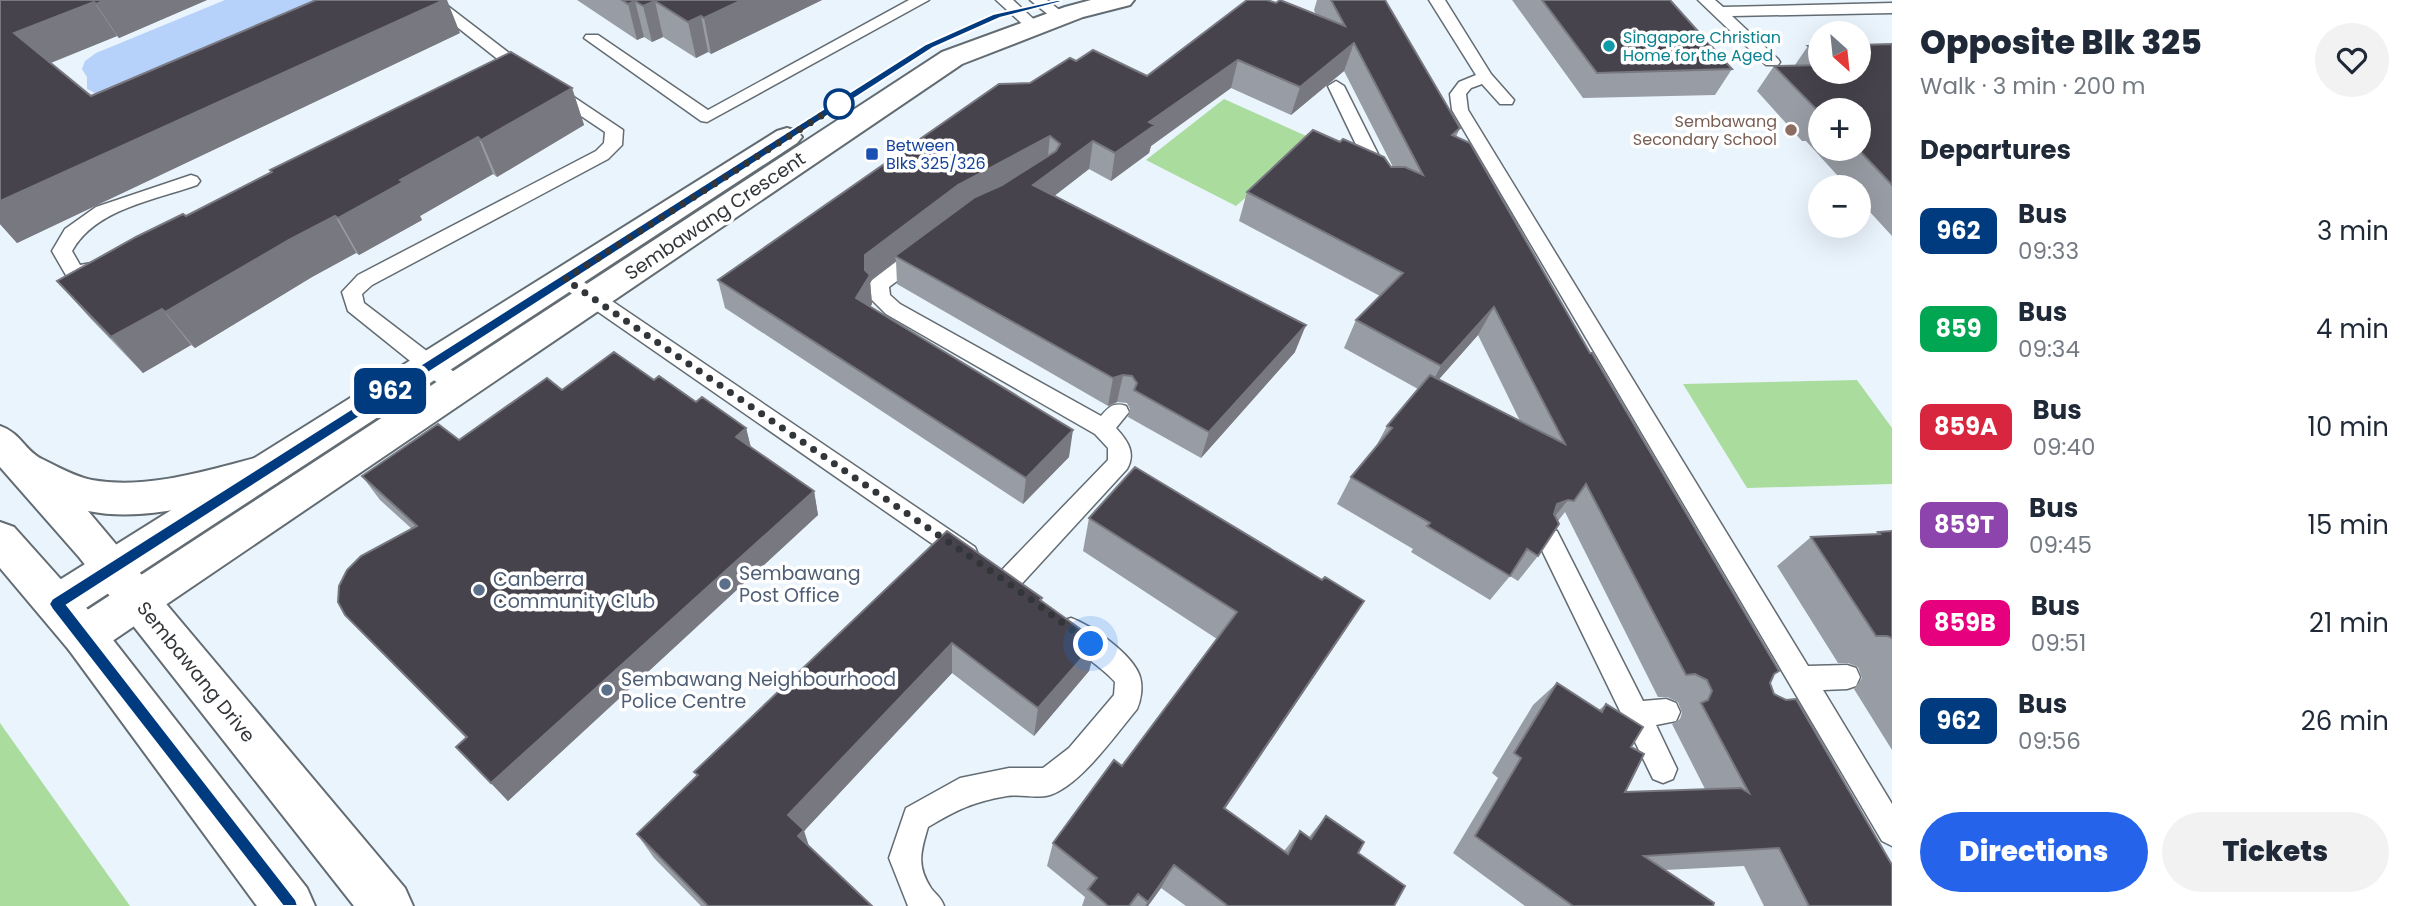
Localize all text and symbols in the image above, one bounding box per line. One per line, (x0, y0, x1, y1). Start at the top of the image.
text: Opposite Blk 325 (1920, 19, 2202, 66)
north arrow (1808, 21, 1871, 84)
map controls (1808, 21, 1871, 238)
button: heart (2315, 23, 2389, 97)
place label: Singapore Christian Home for the Aged (1623, 26, 1781, 67)
marker: Singapore Christian Home for the Aged (1601, 38, 1617, 54)
text: Walk · 3 min · 200 m (1920, 70, 2146, 102)
unlabelled marker (824, 89, 854, 119)
button: + (1808, 98, 1871, 161)
place label: Sembawang Secondary School (1633, 110, 1777, 151)
marker: Sembawang Secondary School (1783, 122, 1799, 138)
text: Departures (1920, 132, 2071, 168)
place label: Between Blks 325/326 (886, 134, 986, 175)
street label: Sembawang Crescent (619, 145, 811, 287)
marker: Between Blks 325/326 (864, 146, 880, 162)
button: − (1808, 175, 1871, 238)
text: Bus (2018, 196, 2067, 232)
text: 3 min (2317, 213, 2389, 249)
text: 962 (1937, 214, 1980, 247)
text: 09:33 (2018, 235, 2079, 267)
text: Bus (2018, 294, 2067, 330)
text: 4 min (2316, 311, 2389, 347)
text: 859 (1936, 312, 1981, 345)
text: 09:34 (2018, 333, 2080, 365)
line badge: 962 (350, 368, 430, 414)
text: 962 (368, 374, 412, 407)
text: Bus (2033, 392, 2082, 428)
text: 10 min (2308, 409, 2389, 445)
text: 859A (1934, 410, 1998, 443)
text: 09:40 (2033, 431, 2095, 463)
text: Bus (2029, 490, 2078, 526)
text: 15 min (2308, 507, 2389, 543)
text: 859T (1934, 508, 1994, 541)
text: 09:45 (2029, 529, 2092, 561)
place label: Sembawang Post Office (739, 560, 861, 609)
place label: Canberra Community Club (493, 566, 655, 615)
marker: Sembawang Post Office (717, 576, 733, 592)
marker: Canberra Community Club (471, 582, 487, 598)
text: Bus (2031, 588, 2080, 624)
street label: Sembawang Drive (131, 596, 261, 748)
text: 21 min (2309, 605, 2389, 641)
text: 859B (1934, 606, 1996, 639)
your location (1073, 626, 1108, 661)
text: 09:51 (2031, 627, 2086, 659)
place label: Sembawang Neighbourhood Police Centre (621, 666, 896, 715)
marker: Sembawang Neighbourhood Police Centre (599, 682, 615, 698)
text: Bus (2018, 686, 2067, 722)
text: 26 min (2301, 703, 2389, 739)
text: 962 (1937, 704, 1980, 737)
text: 09:56 (2018, 725, 2081, 757)
button: Directions (1920, 812, 2148, 892)
button: Tickets (2162, 812, 2389, 892)

